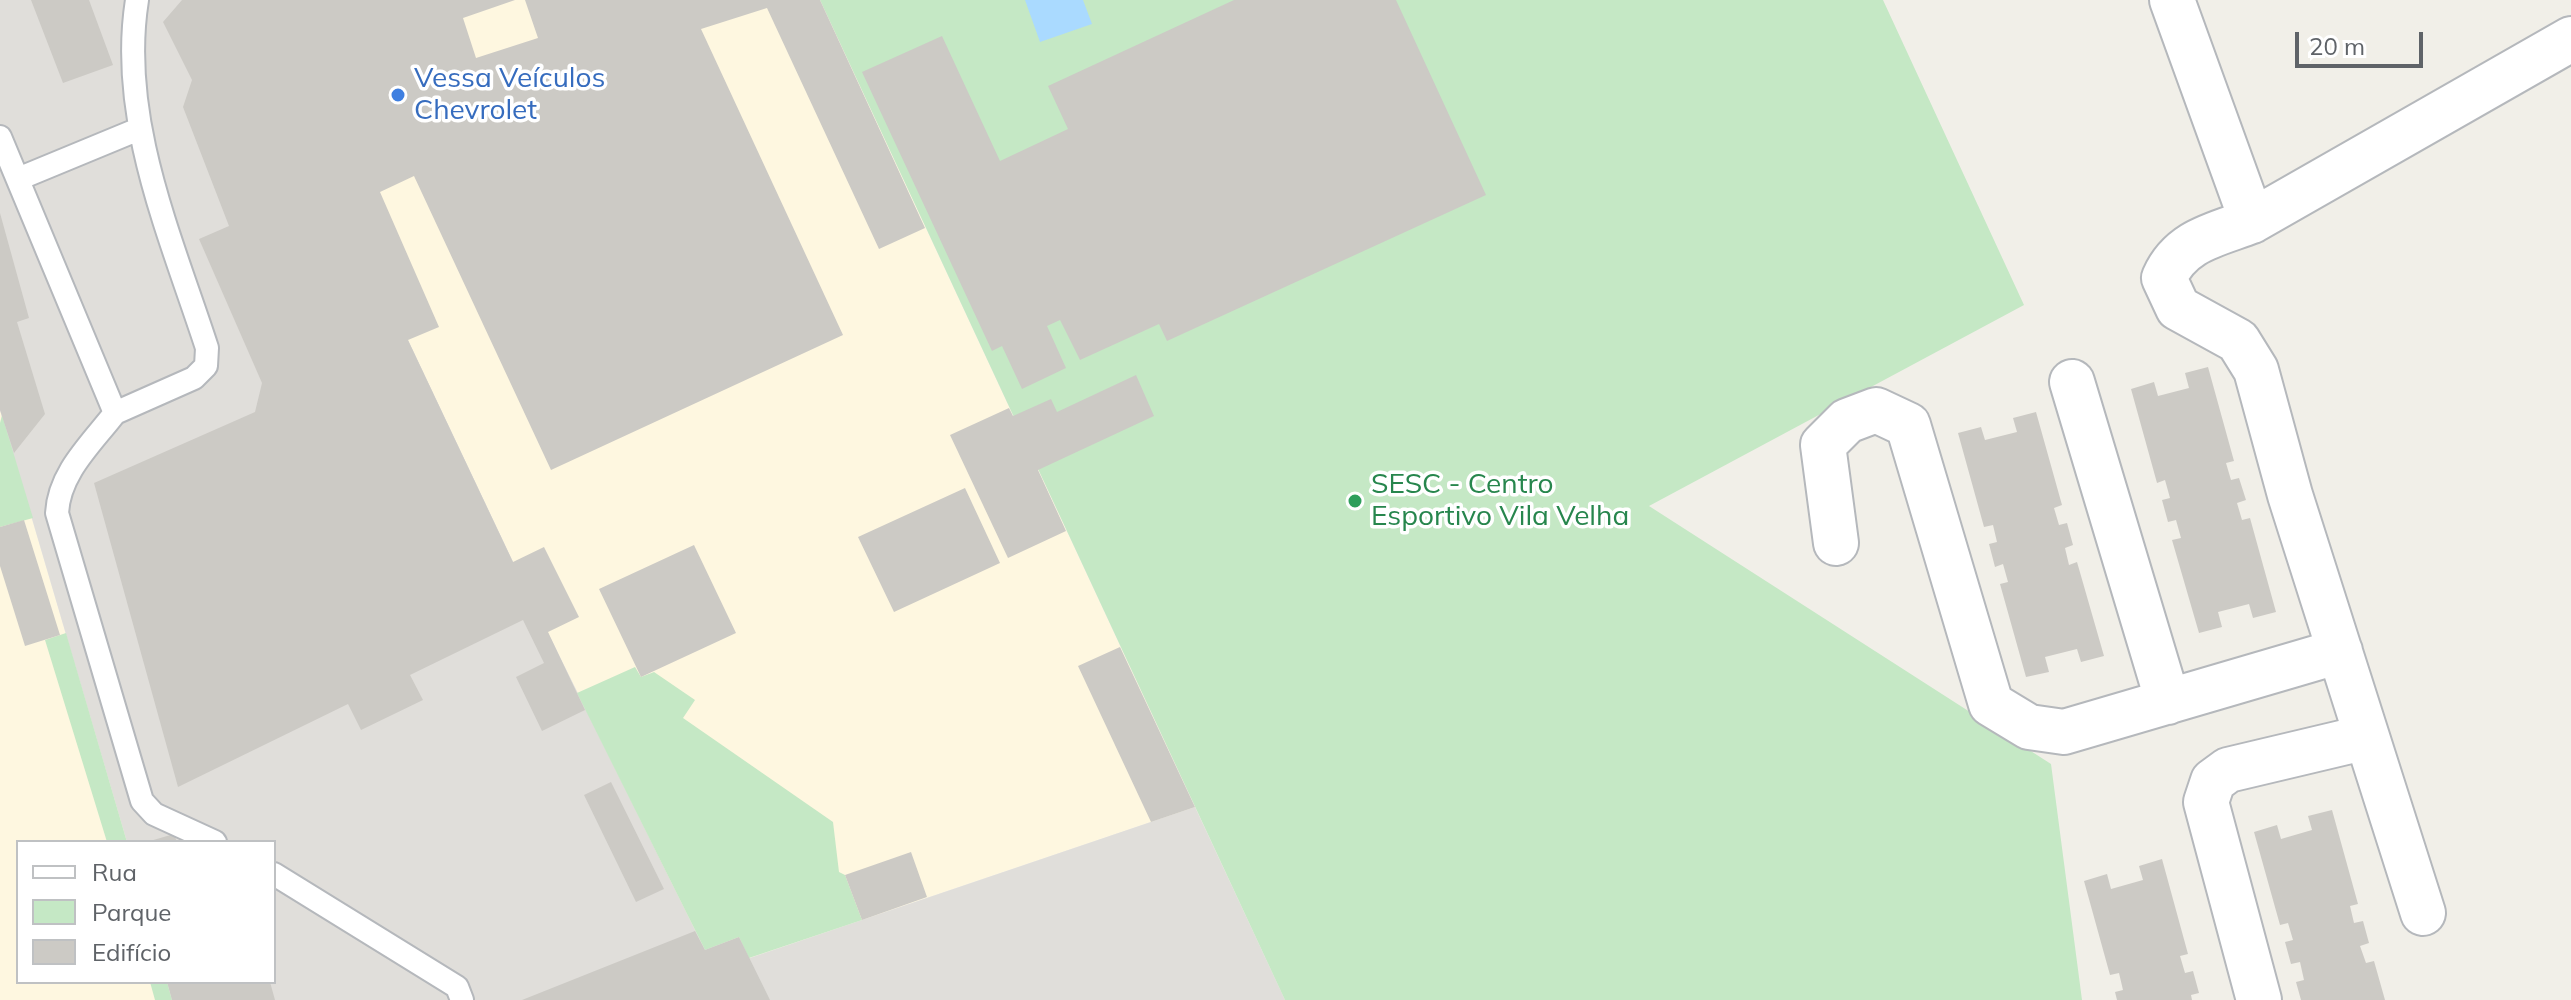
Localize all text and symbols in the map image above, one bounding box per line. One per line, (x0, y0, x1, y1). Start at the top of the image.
scale bar (2299, 16, 2427, 66)
text: 20 m (2309, 31, 2365, 61)
place label: Vessa Veículos Chevrolet (414, 62, 605, 128)
marker: Vessa Veículos Chevrolet (389, 86, 407, 104)
place label: SESC - Centro Esportivo Vila Velha (1371, 468, 1629, 534)
marker: SESC - Centro Esportivo Vila Velha (1346, 492, 1364, 510)
legend (16, 840, 276, 984)
text: Rua (92, 857, 137, 887)
text: Parque (92, 897, 171, 927)
text: Edifício (92, 937, 171, 967)

